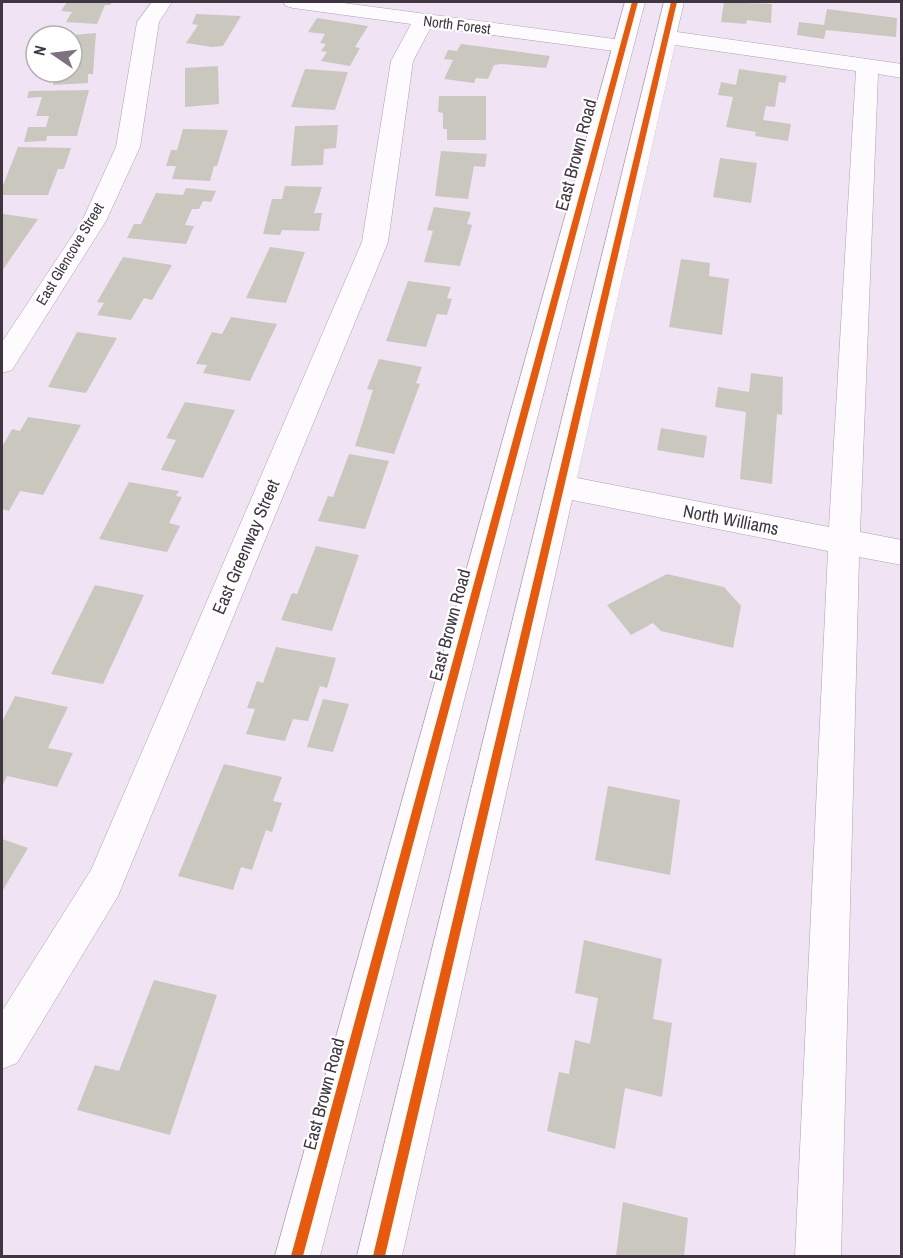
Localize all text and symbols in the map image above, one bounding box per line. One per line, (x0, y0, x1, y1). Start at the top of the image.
street label: North Forest (422, 10, 493, 39)
north arrow (24, 24, 84, 84)
text: N (28, 43, 51, 58)
street label: East Brown Road (549, 96, 602, 214)
street label: East Glencove Street (31, 198, 109, 309)
street label: East Greenway Street (206, 475, 285, 618)
street label: North Williams (681, 498, 781, 541)
street label: East Brown Road (423, 566, 476, 684)
street label: East Brown Road (297, 1035, 350, 1153)

